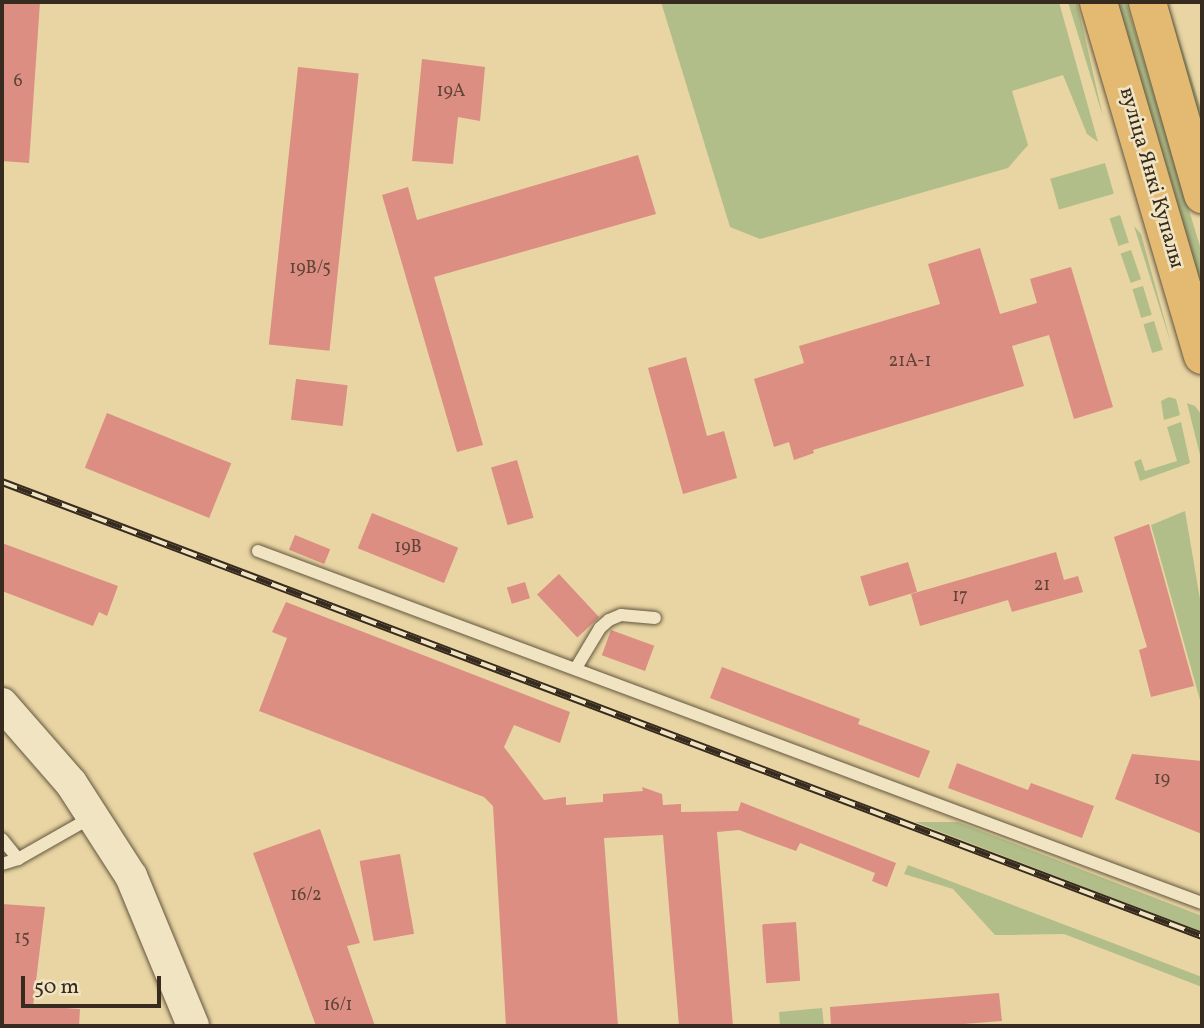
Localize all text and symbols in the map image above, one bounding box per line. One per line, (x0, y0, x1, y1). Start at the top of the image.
house number: 6 (13, 71, 23, 93)
house number: 19А (437, 81, 465, 103)
street label: вуліца Янкі Купалы (1113, 85, 1189, 271)
house number: 19В/5 (289, 258, 331, 280)
house number: 21А-1 (889, 351, 931, 373)
house number: 19В (394, 537, 422, 559)
house number: 21 (1034, 575, 1050, 597)
house number: 17 (952, 586, 968, 608)
house number: 19 (1154, 769, 1170, 791)
house number: 16/2 (290, 885, 322, 907)
house number: 15 (14, 928, 30, 950)
scale bar (24, 962, 164, 1006)
text: 50 m (34, 973, 79, 1002)
house number: 16/1 (323, 995, 353, 1017)

